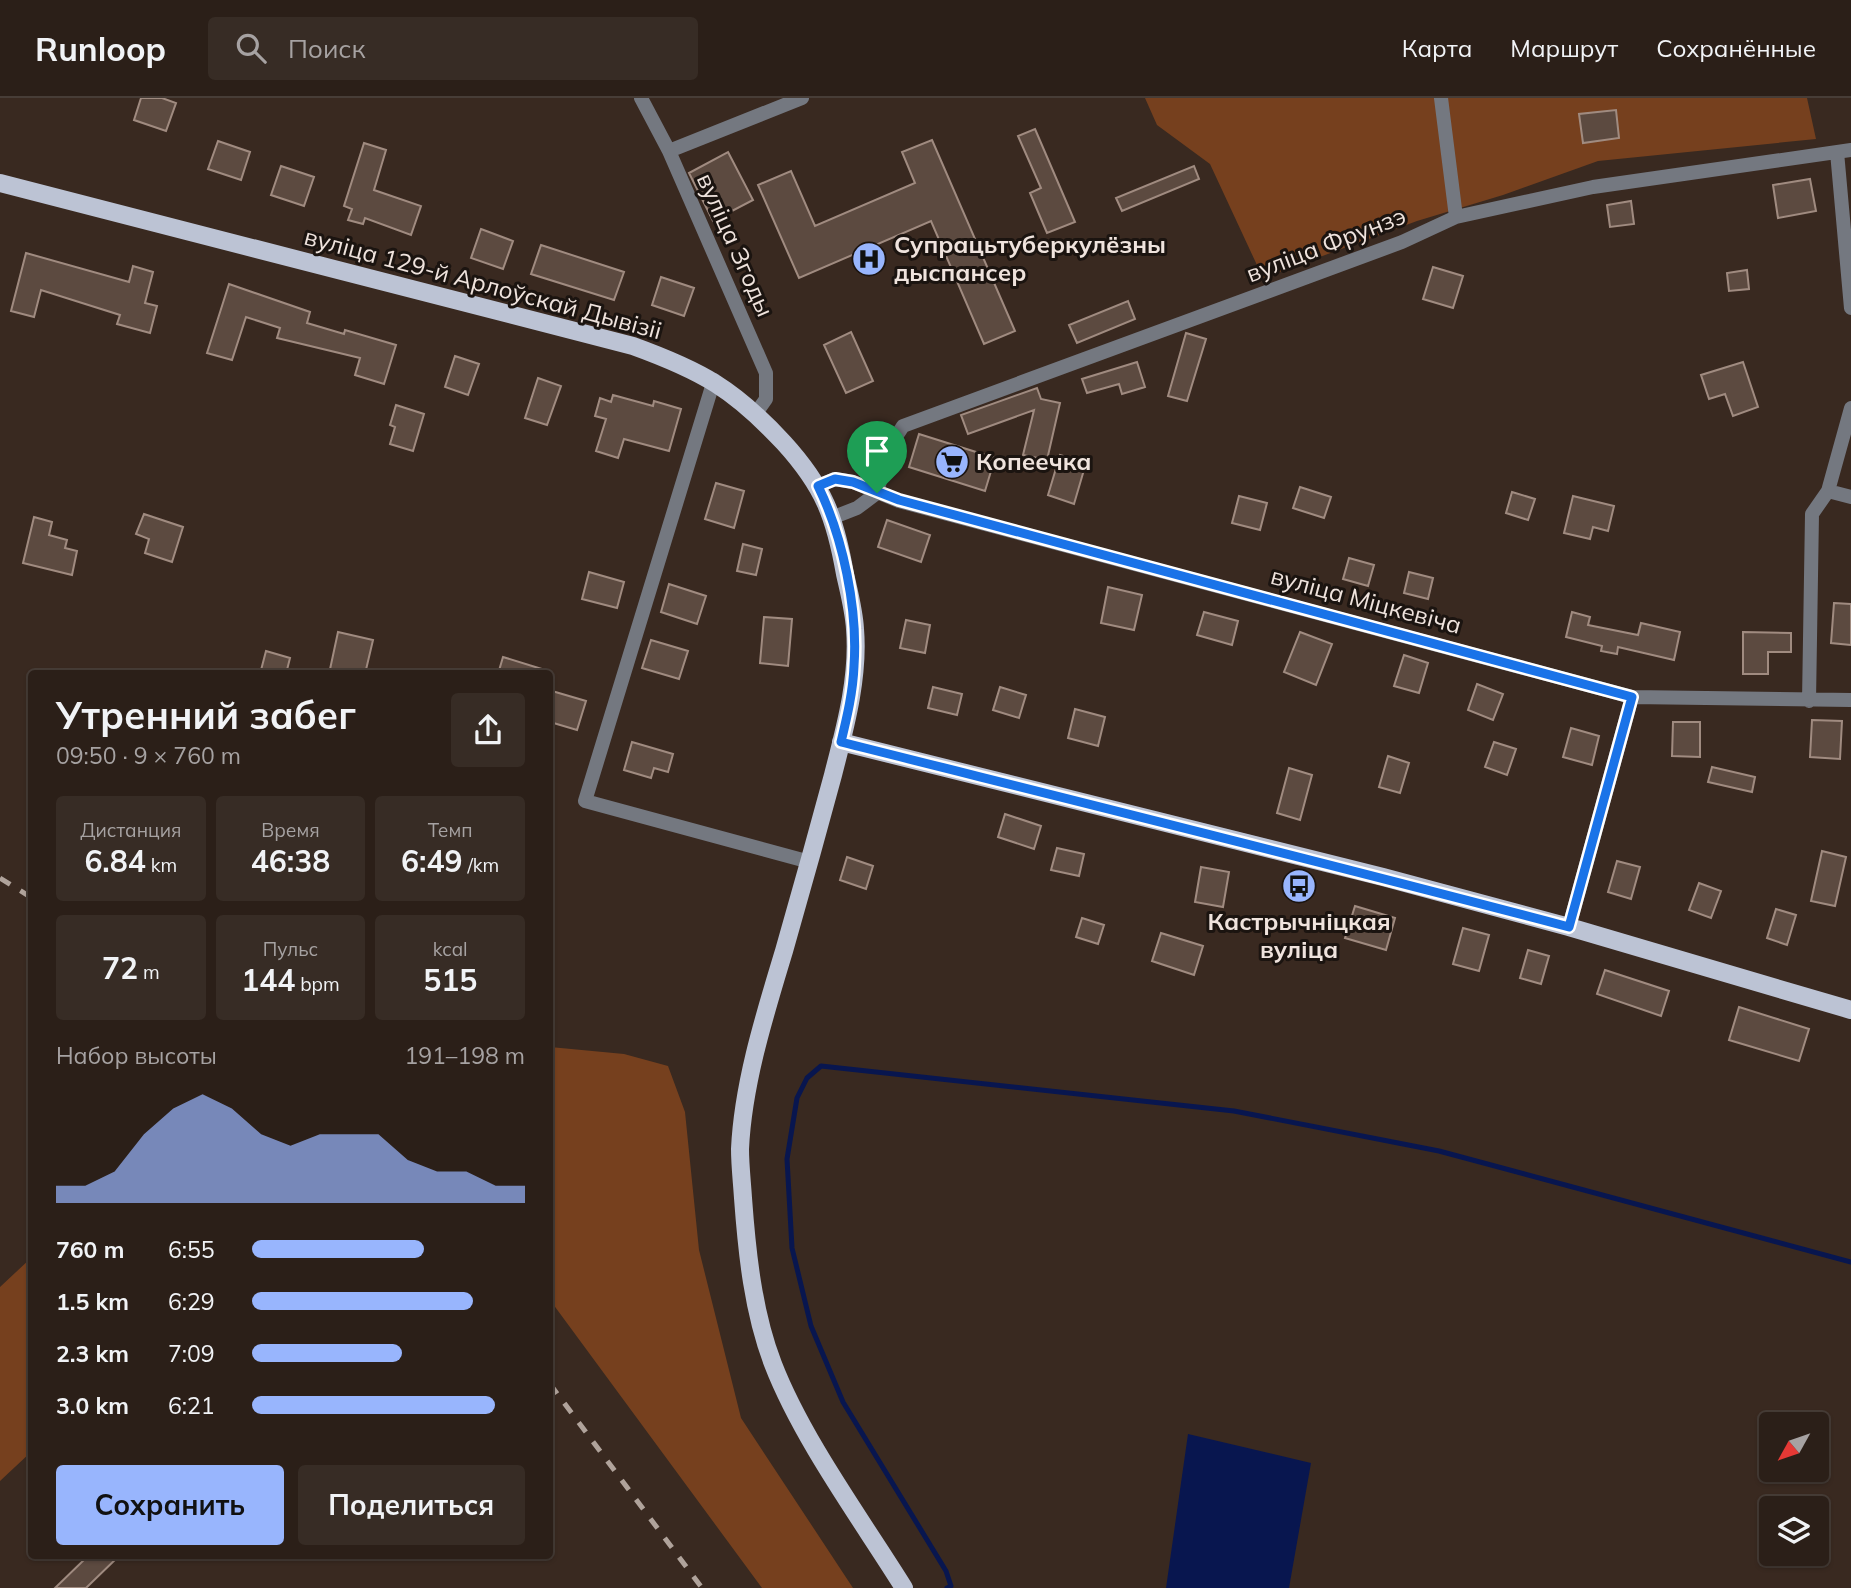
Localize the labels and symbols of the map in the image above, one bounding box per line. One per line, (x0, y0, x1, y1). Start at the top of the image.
street label: вуліца Згоды (691, 168, 781, 321)
street label: вуліца Фрунзэ (1242, 200, 1410, 288)
street label: вуліца 129-й Арлоўскай Дывізіі (301, 221, 665, 345)
place label: Супрацьтуберкулёзны дыспансер (894, 229, 1166, 287)
hospital icon: Супрацьтуберкулёзны дыспансер (850, 240, 888, 278)
pin (847, 421, 907, 493)
supermarket icon: Копеечка (933, 443, 971, 481)
place label: Копеечка (976, 446, 1092, 476)
street label: вуліца Міцкевіча (1268, 560, 1465, 640)
bus stop icon: Кастрычніцкая вуліца (1280, 867, 1318, 905)
place label: Кастрычніцкая вуліца (1207, 906, 1391, 964)
north arrow (1759, 1412, 1829, 1482)

